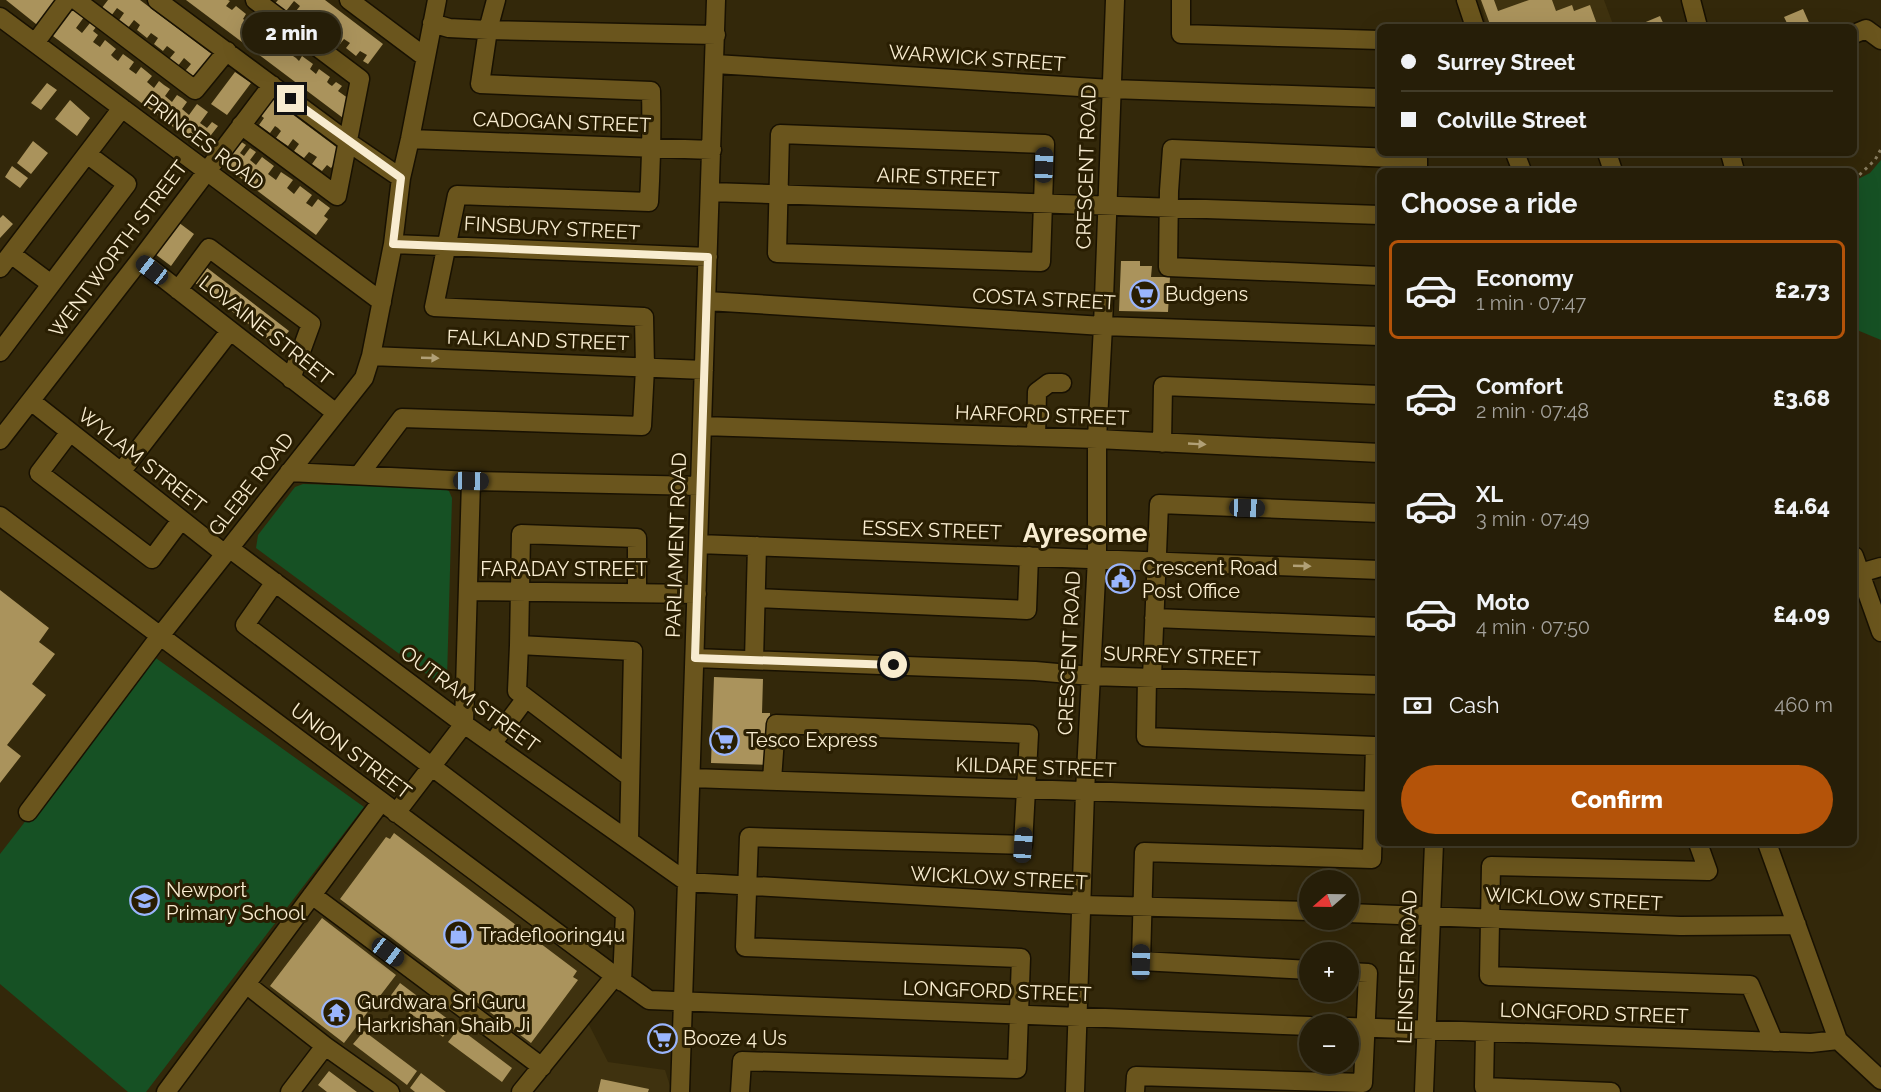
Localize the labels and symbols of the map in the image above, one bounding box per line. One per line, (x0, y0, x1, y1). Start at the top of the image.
callout: 2 min (242, 12, 340, 54)
street label: WARWICK STREET (888, 40, 1066, 76)
street label: CRESCENT ROAD (1071, 84, 1101, 250)
route end (277, 85, 304, 112)
street label: PRINCES ROAD (139, 89, 269, 195)
street label: CADOGAN STREET (472, 107, 652, 137)
car (1034, 147, 1054, 183)
street label: WENTWORTH STREET (44, 156, 192, 342)
street label: AIRE STREET (876, 163, 1000, 191)
street label: FINSBURY STREET (463, 211, 641, 245)
car (132, 252, 172, 288)
street label: LOVAINE STREET (194, 270, 338, 390)
supermarket icon: Budgens (1128, 278, 1160, 310)
place label: Budgens (1165, 282, 1248, 306)
street label: COSTA STREET (972, 283, 1116, 315)
street label: FALKLAND STREET (446, 325, 630, 355)
one-way arrow (420, 354, 439, 363)
street label: HARFORD STREET (955, 400, 1129, 430)
street label: WYLAM STREET (73, 403, 211, 517)
street label: GLEBE ROAD (203, 428, 299, 540)
one-way arrow (1188, 440, 1207, 449)
street label: PARLIAMENT ROAD (661, 452, 691, 638)
car (453, 472, 489, 490)
car (1229, 498, 1265, 518)
street label: ESSEX STREET (862, 516, 1002, 544)
district label: Ayresome (1023, 518, 1148, 548)
place label: Crescent Road Post Office (1142, 556, 1278, 603)
street label: FARADAY STREET (480, 557, 648, 581)
one-way arrow (1293, 562, 1312, 571)
public building icon: Crescent Road Post Office (1105, 563, 1137, 595)
street label: CRESCENT ROAD (1053, 570, 1085, 736)
street label: OUTRAM STREET (396, 641, 544, 757)
street label: SURREY STREET (1103, 641, 1261, 671)
route start (880, 651, 907, 678)
street label: UNION STREET (286, 698, 416, 804)
supermarket icon: Tesco Express (709, 724, 741, 756)
place label: Tesco Express (746, 728, 878, 752)
street label: KILDARE STREET (955, 752, 1117, 782)
car (1013, 826, 1033, 864)
street label: WICKLOW STREET (910, 861, 1088, 895)
north arrow (1299, 870, 1359, 930)
place label: Newport Primary School (166, 878, 306, 925)
street label: WICKLOW STREET (1485, 882, 1663, 916)
school or university icon: Newport Primary School (129, 885, 161, 917)
street label: LEINSTER ROAD (1392, 889, 1422, 1045)
shop icon: Tradeflooring4u (442, 919, 474, 951)
place label: Tradeflooring4u (479, 923, 625, 947)
car (368, 934, 408, 970)
car (1132, 944, 1150, 980)
street label: LONGFORD STREET (902, 976, 1092, 1006)
place label: Gurdwara Sri Guru Harkrishan Shaib Ji (357, 990, 530, 1037)
temple icon: Gurdwara Sri Guru Harkrishan Shaib Ji (320, 997, 352, 1029)
street label: LONGFORD STREET (1499, 998, 1689, 1028)
supermarket icon: Booze 4 Us (646, 1022, 678, 1054)
place label: Booze 4 Us (683, 1026, 787, 1050)

